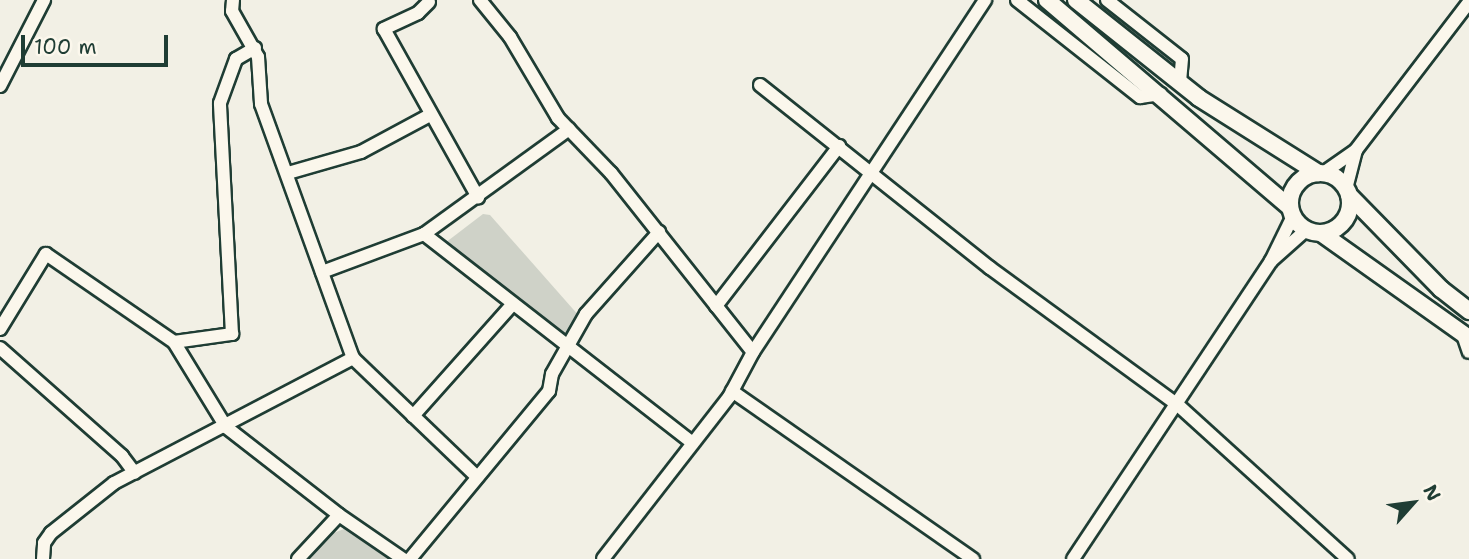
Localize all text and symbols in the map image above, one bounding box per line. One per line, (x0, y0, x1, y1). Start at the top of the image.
scale bar (24, 21, 172, 65)
text: 100 m (34, 33, 97, 61)
north arrow (1378, 468, 1448, 538)
text: N (1417, 480, 1447, 505)

